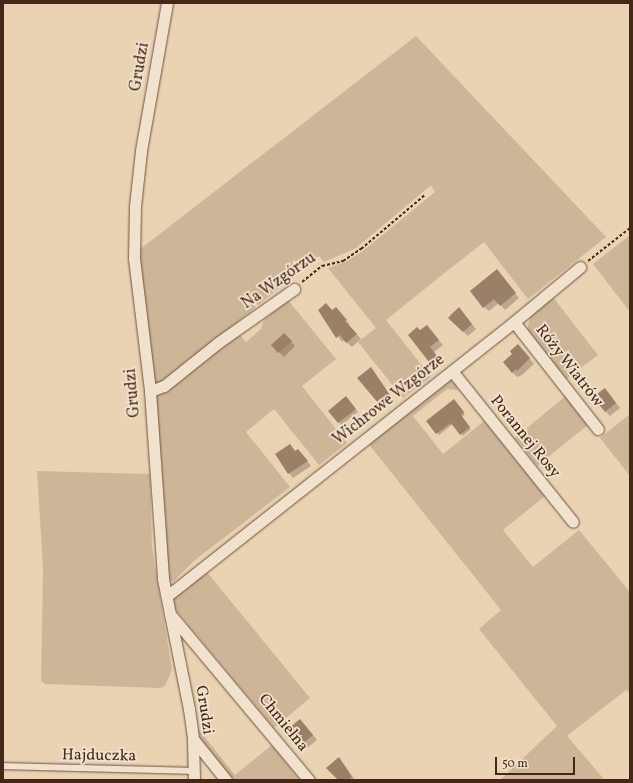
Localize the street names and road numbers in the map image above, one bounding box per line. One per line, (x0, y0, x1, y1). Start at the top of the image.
street label: Grudzi (126, 41, 154, 93)
street label: Na Wzgórzu (238, 248, 320, 314)
street label: Róży Wiatrów (531, 321, 607, 411)
street label: Wichrowe Wzgórze (329, 350, 449, 450)
street label: Grudzi (121, 368, 145, 418)
street label: Porannej Rosy (486, 392, 564, 482)
street label: Grudzi (191, 684, 217, 736)
street label: Chmielna (254, 690, 312, 756)
street label: Hajduczka (62, 746, 136, 766)

